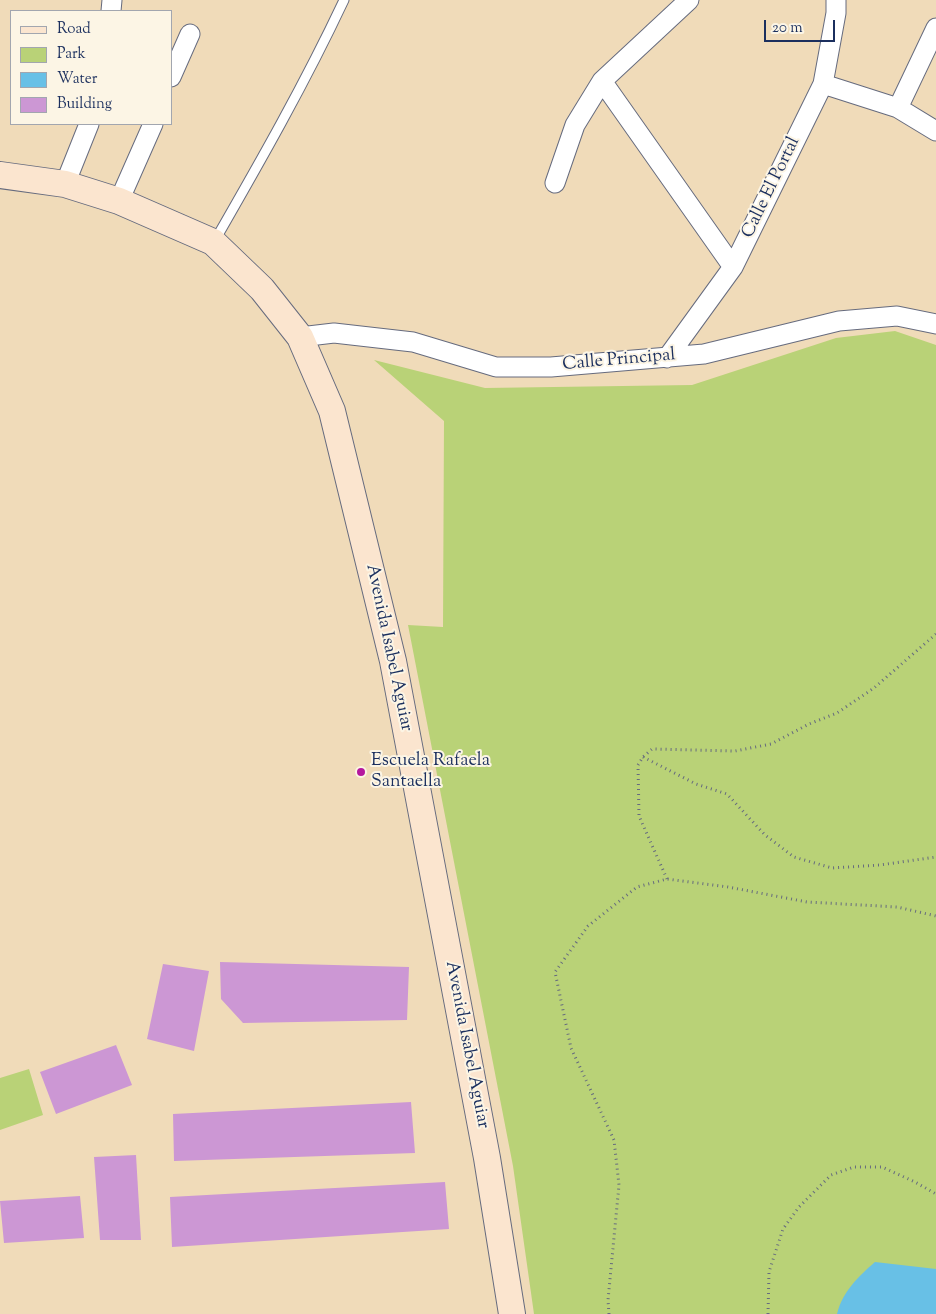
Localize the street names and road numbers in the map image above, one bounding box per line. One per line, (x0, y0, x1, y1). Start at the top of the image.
street label: Calle El Portal (738, 134, 806, 242)
street label: Calle Principal (562, 345, 676, 377)
street label: Avenida Isabel Aguiar (360, 562, 416, 734)
street label: Avenida Isabel Aguiar (439, 959, 493, 1131)

